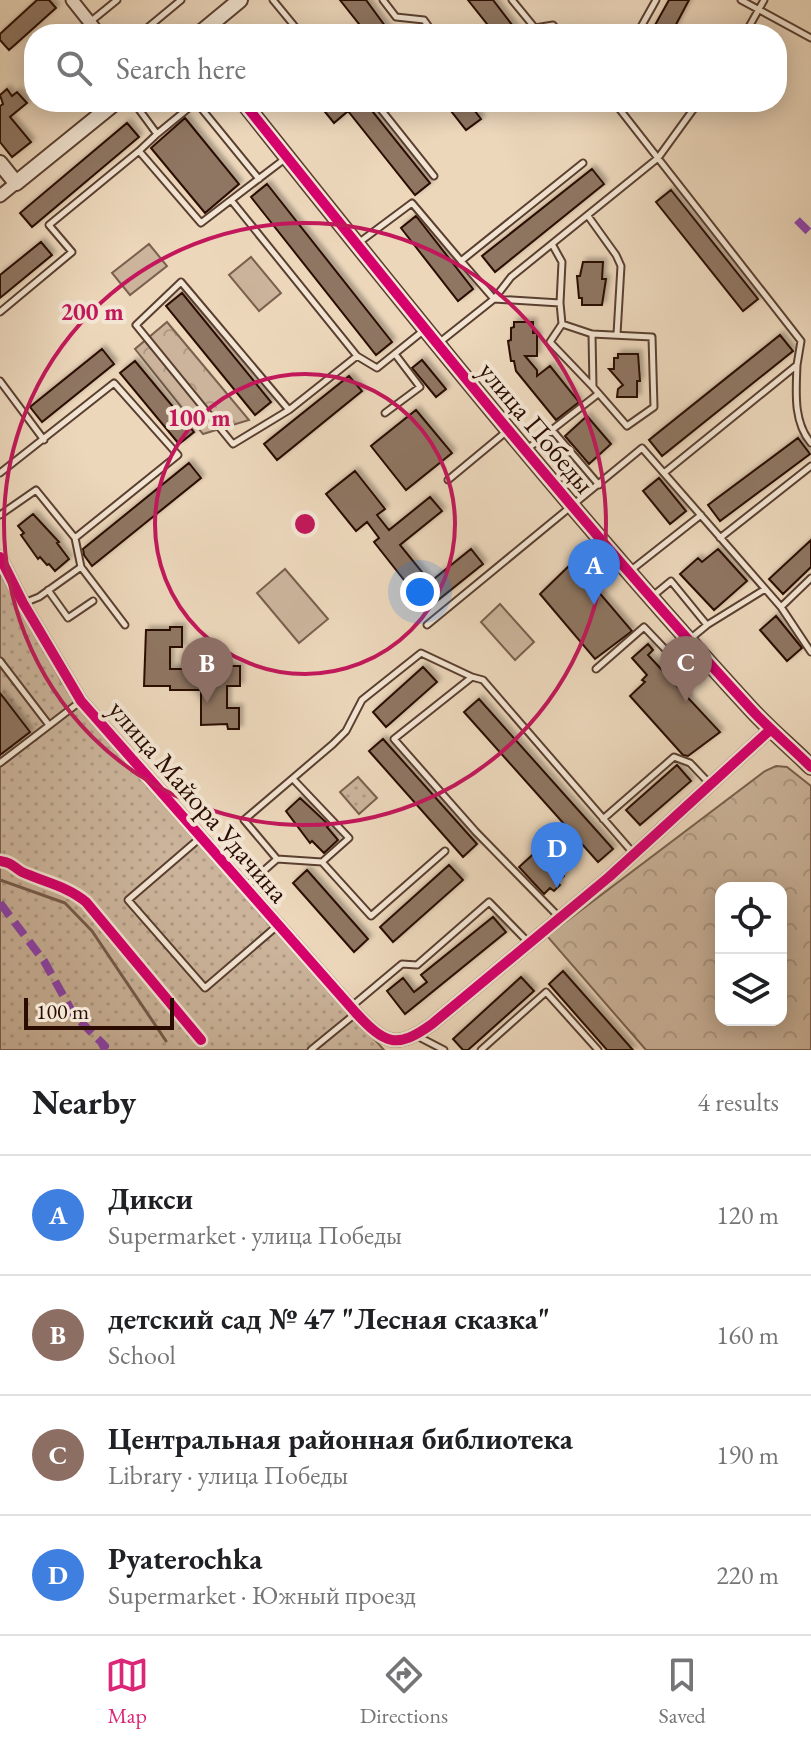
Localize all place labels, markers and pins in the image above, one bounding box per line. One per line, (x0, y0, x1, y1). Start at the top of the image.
centre of rings (291, 510, 319, 538)
pin: A (568, 539, 620, 605)
pin: C (660, 636, 712, 702)
pin: B (181, 637, 233, 703)
pin: D (531, 822, 583, 888)

